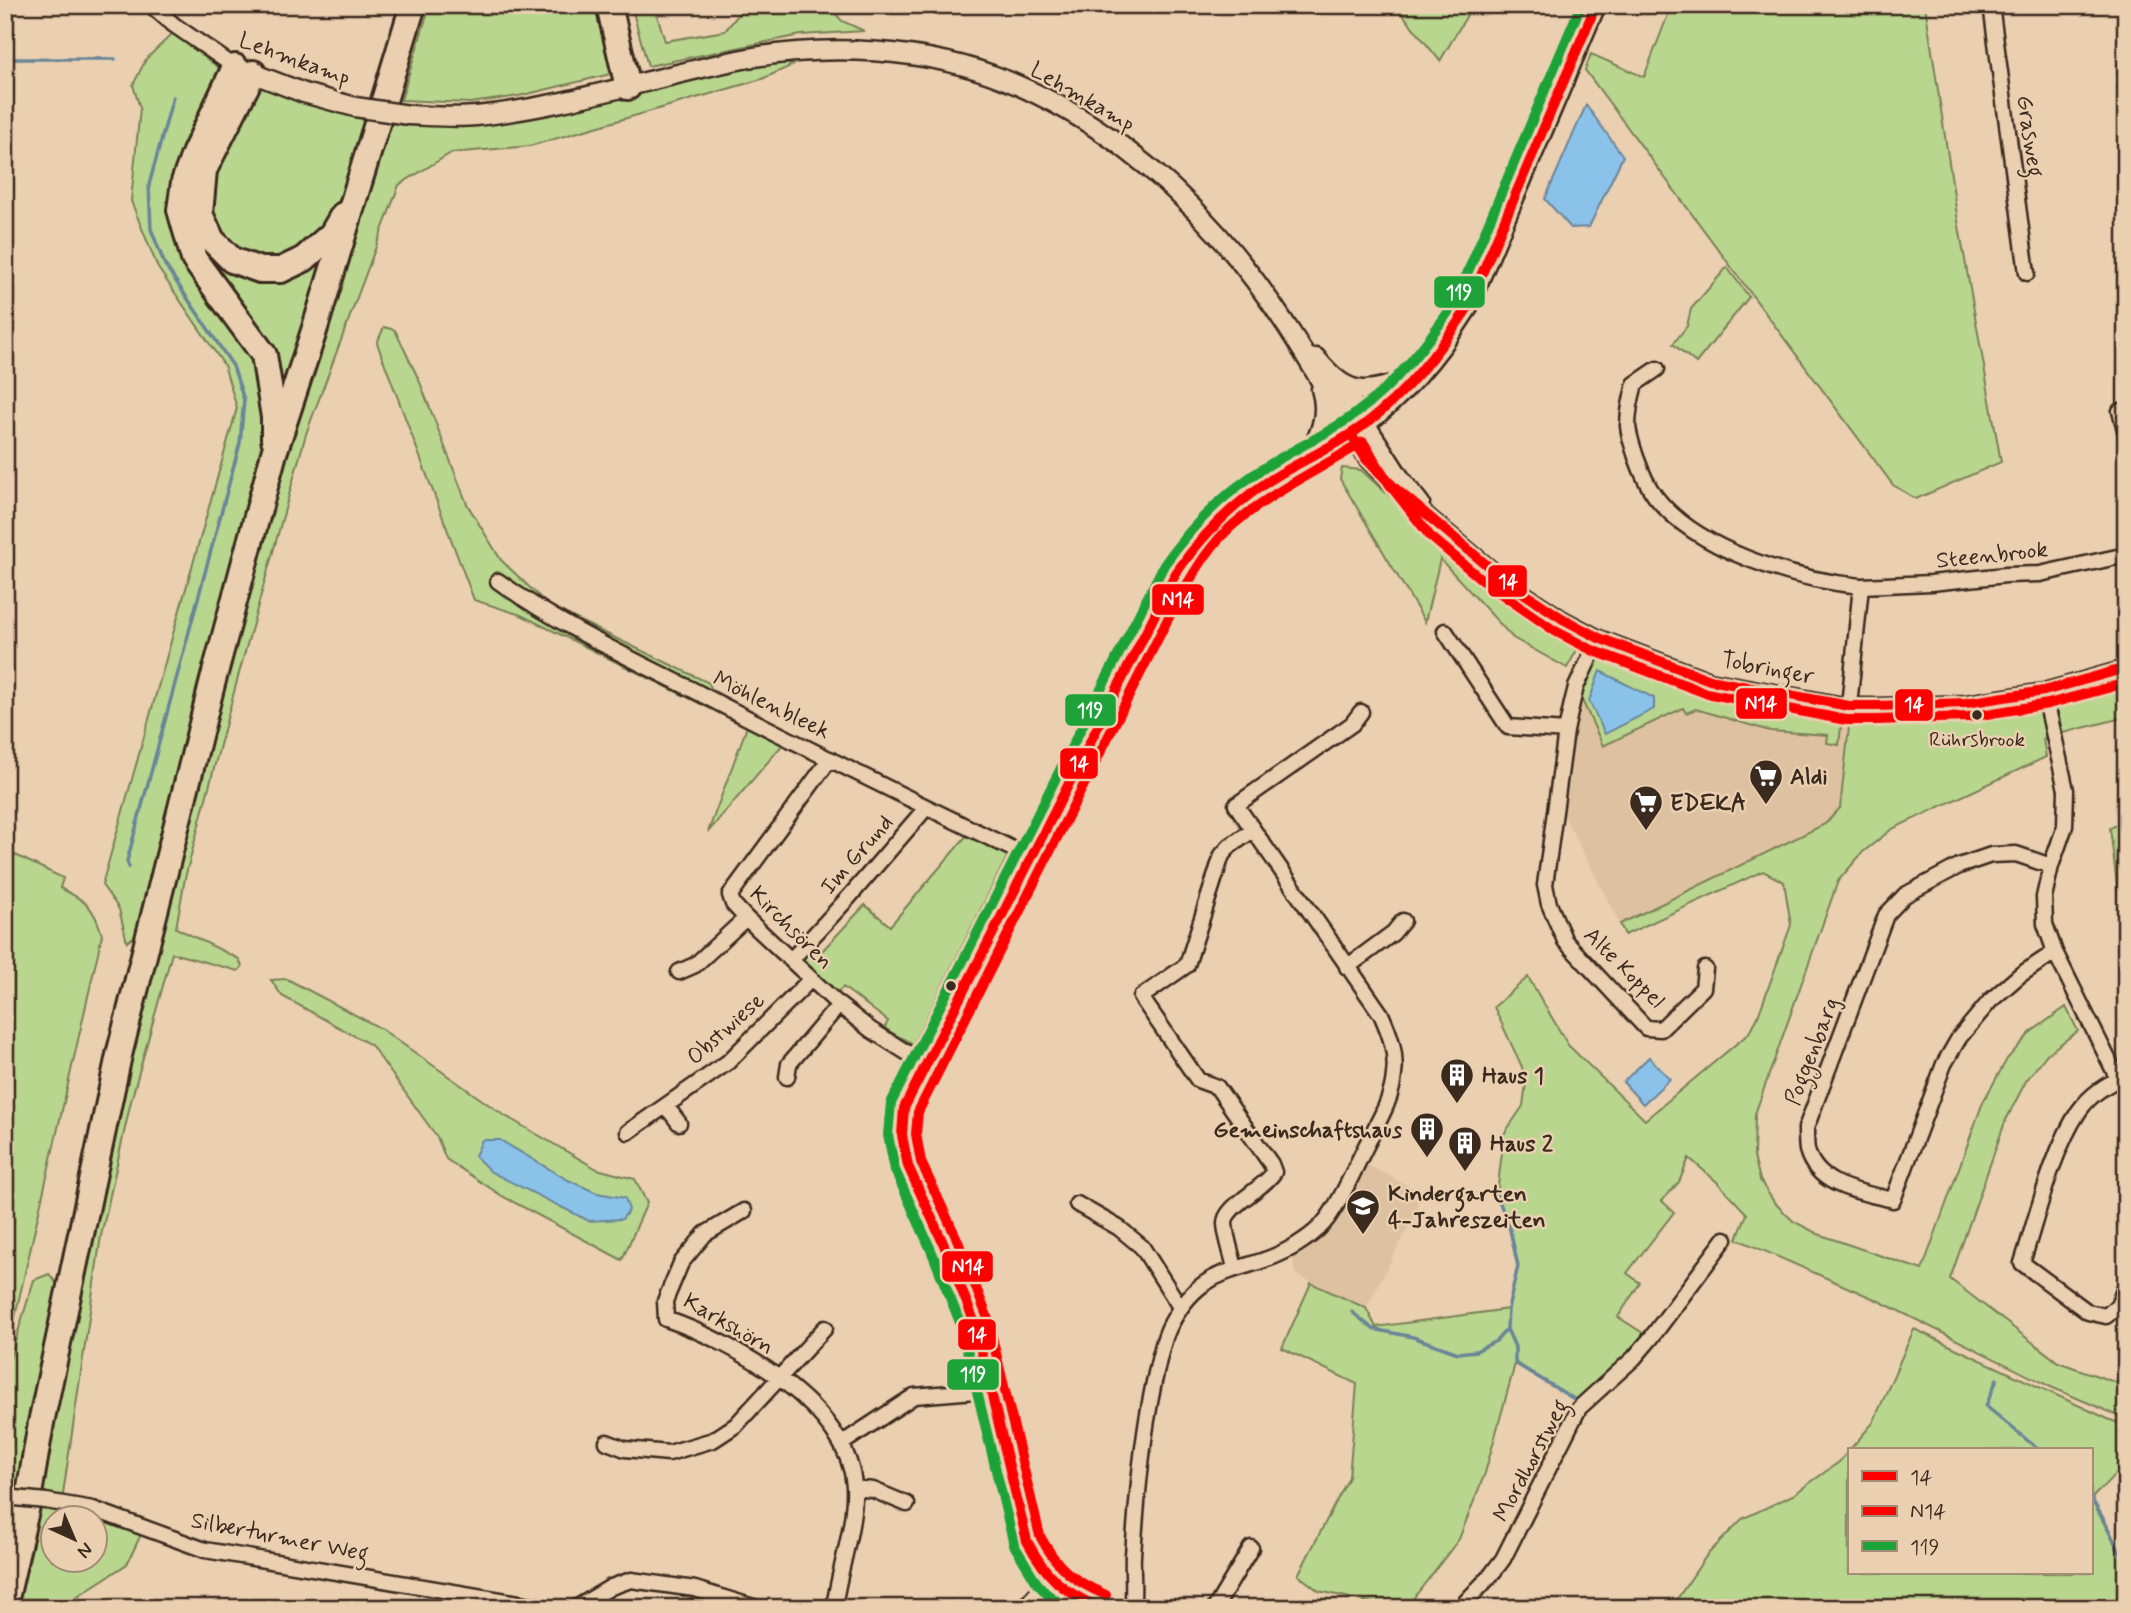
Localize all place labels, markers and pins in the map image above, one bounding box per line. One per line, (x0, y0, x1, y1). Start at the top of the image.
marker: Rührsbrook (1970, 708, 1984, 722)
place label: Rührsbrook (1929, 726, 2025, 754)
supermarket icon: Aldi (1747, 757, 1785, 806)
place label: Aldi (1790, 763, 1828, 793)
supermarket icon: EDEKA (1627, 783, 1665, 832)
place label: EDEKA (1670, 789, 1746, 819)
unlabelled marker (944, 979, 958, 993)
building icon: Haus 1 (1438, 1056, 1476, 1105)
place label: Haus 1 (1482, 1062, 1544, 1092)
building icon: Gemeinschaftshaus (1408, 1110, 1446, 1159)
place label: Gemeinschaftshaus (1213, 1116, 1403, 1146)
building icon: Haus 2 (1446, 1124, 1484, 1173)
place label: Haus 2 (1490, 1130, 1554, 1160)
place label: Kindergarten 4-Jahreszeiten (1388, 1180, 1546, 1236)
school or university icon: Kindergarten 4-Jahreszeiten (1344, 1187, 1382, 1236)

